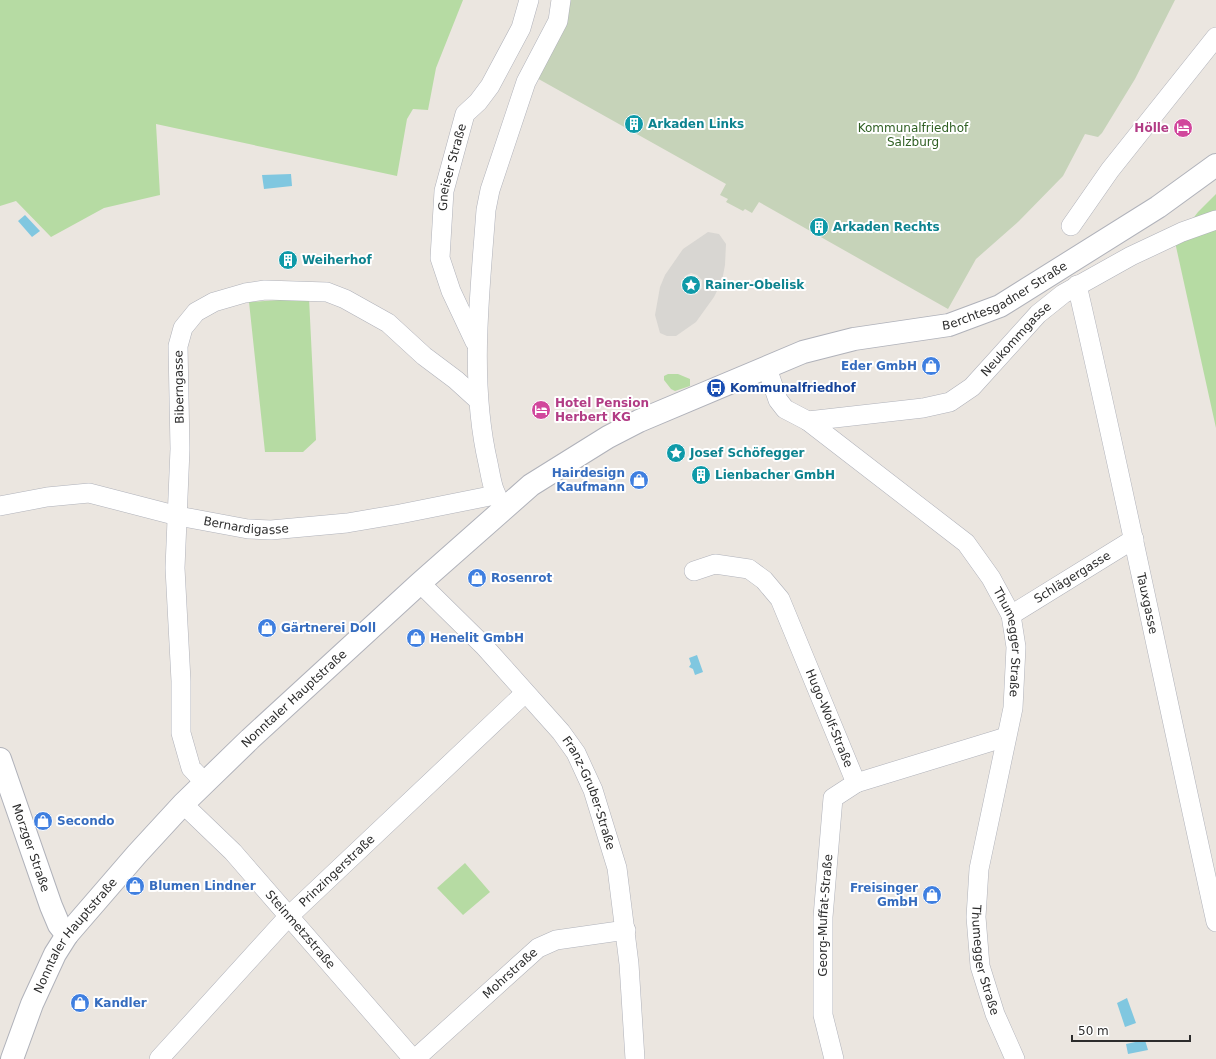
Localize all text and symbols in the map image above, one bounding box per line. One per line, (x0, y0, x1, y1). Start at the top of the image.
building icon: Arkaden Links (623, 113, 645, 135)
place label: Arkaden Links (648, 117, 744, 131)
hotel icon: Hölle (1172, 117, 1194, 139)
park label: Kommunalfriedhof Salzburg (858, 121, 969, 149)
place label: Hölle (1134, 121, 1169, 135)
street label: Gneiser Straße (436, 122, 469, 211)
building icon: Arkaden Rechts (808, 216, 830, 238)
place label: Arkaden Rechts (833, 220, 940, 234)
building icon: Weiherhof (277, 249, 299, 271)
place label: Weiherhof (302, 253, 372, 267)
street label: Berchtesgadner Straße (941, 259, 1069, 333)
place icon: Rainer-Obelisk (680, 274, 702, 296)
place label: Rainer-Obelisk (705, 278, 805, 292)
street label: Neukommgasse (978, 299, 1054, 379)
street label: Biberngasse (171, 350, 187, 424)
shop icon: Eder GmbH (920, 355, 942, 377)
place label: Eder GmbH (841, 359, 917, 373)
bus stop icon: Kommunalfriedhof (705, 377, 727, 399)
place label: Kommunalfriedhof (730, 381, 856, 395)
place label: Hotel Pension Herbert KG (555, 396, 649, 424)
hotel icon: Hotel Pension Herbert KG (530, 399, 552, 421)
place icon: Josef Schöfegger (665, 442, 687, 464)
place label: Josef Schöfegger (689, 446, 805, 460)
building icon: Lienbacher GmbH (690, 464, 712, 486)
place label: Hairdesign Kaufmann (552, 466, 625, 494)
place label: Lienbacher GmbH (715, 468, 835, 482)
shop icon: Hairdesign Kaufmann (628, 469, 650, 491)
street label: Bernardigasse (202, 514, 289, 537)
street label: Schlägergasse (1031, 548, 1113, 606)
shop icon: Rosenrot (466, 567, 488, 589)
street label: Tauxgasse (1134, 570, 1161, 635)
place label: Rosenrot (491, 571, 552, 585)
street label: Thumegger Straße (990, 584, 1023, 697)
shop icon: Gärtnerei Doll (256, 617, 278, 639)
place label: Gärtnerei Doll (281, 621, 376, 635)
shop icon: Henelit GmbH (405, 627, 427, 649)
place label: Henelit GmbH (430, 631, 524, 645)
street label: Nonntaler Hauptstraße (239, 647, 349, 750)
street label: Hugo-Wolf-Straße (803, 667, 856, 770)
street label: Franz-Gruber-Straße (559, 733, 618, 852)
street label: Morzger Straße (9, 802, 53, 894)
shop icon: Secondo (32, 810, 54, 832)
place label: Secondo (57, 814, 115, 828)
street label: Prinzingerstraße (296, 832, 377, 910)
street label: Georg-Muffat-Straße (816, 853, 835, 977)
street label: Nonntaler Hauptstraße (31, 875, 120, 995)
shop icon: Blumen Lindner (124, 875, 146, 897)
place label: Blumen Lindner (149, 879, 256, 893)
place label: Freisinger GmbH (850, 881, 918, 909)
shop icon: Freisinger GmbH (921, 884, 943, 906)
street label: Steinmetzstraße (263, 888, 338, 971)
street label: Thumegger Straße (969, 903, 1002, 1017)
street label: Mohrstraße (480, 945, 540, 1001)
shop icon: Kandler (69, 992, 91, 1014)
place label: Kandler (94, 996, 147, 1010)
scale bar (1072, 1017, 1190, 1043)
text: 50 m (1078, 1024, 1109, 1038)

